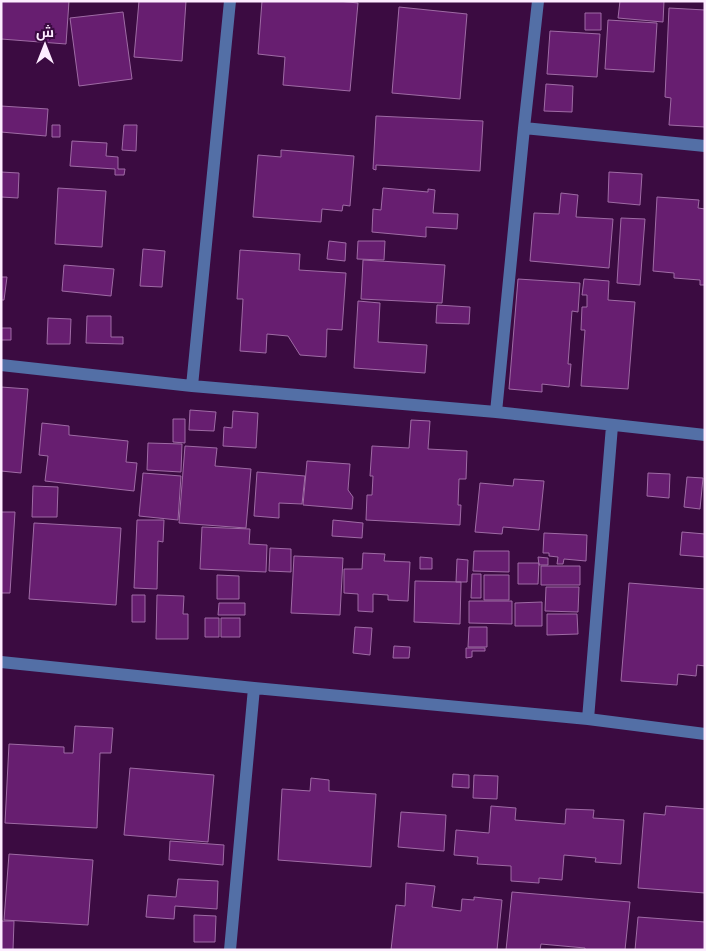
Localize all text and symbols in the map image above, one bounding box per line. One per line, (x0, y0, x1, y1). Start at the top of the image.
north arrow (20, 20, 70, 70)
text: ش (36, 24, 54, 41)

